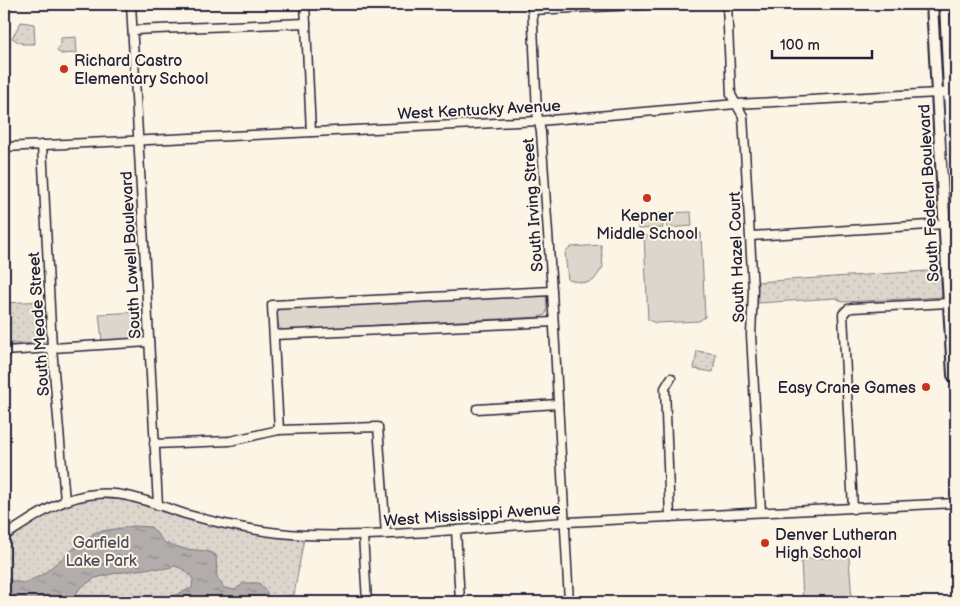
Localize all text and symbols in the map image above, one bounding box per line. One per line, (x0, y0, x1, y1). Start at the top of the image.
scale bar (772, 28, 872, 60)
text: 100 m (780, 36, 820, 55)
place label: Richard Castro Elementary School (74, 52, 208, 89)
marker: Richard Castro Elementary School (58, 63, 70, 75)
street label: West Kentucky Avenue (397, 97, 562, 124)
street label: South Federal Boulevard (915, 104, 944, 282)
street label: South Irving Street (519, 137, 548, 272)
street label: South Lowell Boulevard (118, 171, 145, 339)
street label: South Hazel Court (726, 191, 749, 323)
marker: Kepner Middle School (641, 192, 653, 204)
place label: Kepner Middle School (596, 207, 698, 244)
street label: South Meade Street (25, 251, 54, 397)
place label: Easy Crane Games (777, 379, 916, 398)
marker: Easy Crane Games (920, 381, 932, 393)
street label: West Mississippi Avenue (383, 500, 562, 531)
place label: Denver Lutheran High School (775, 526, 897, 563)
park label: Garfield Lake Park (65, 534, 137, 571)
marker: Denver Lutheran High School (759, 537, 771, 549)

